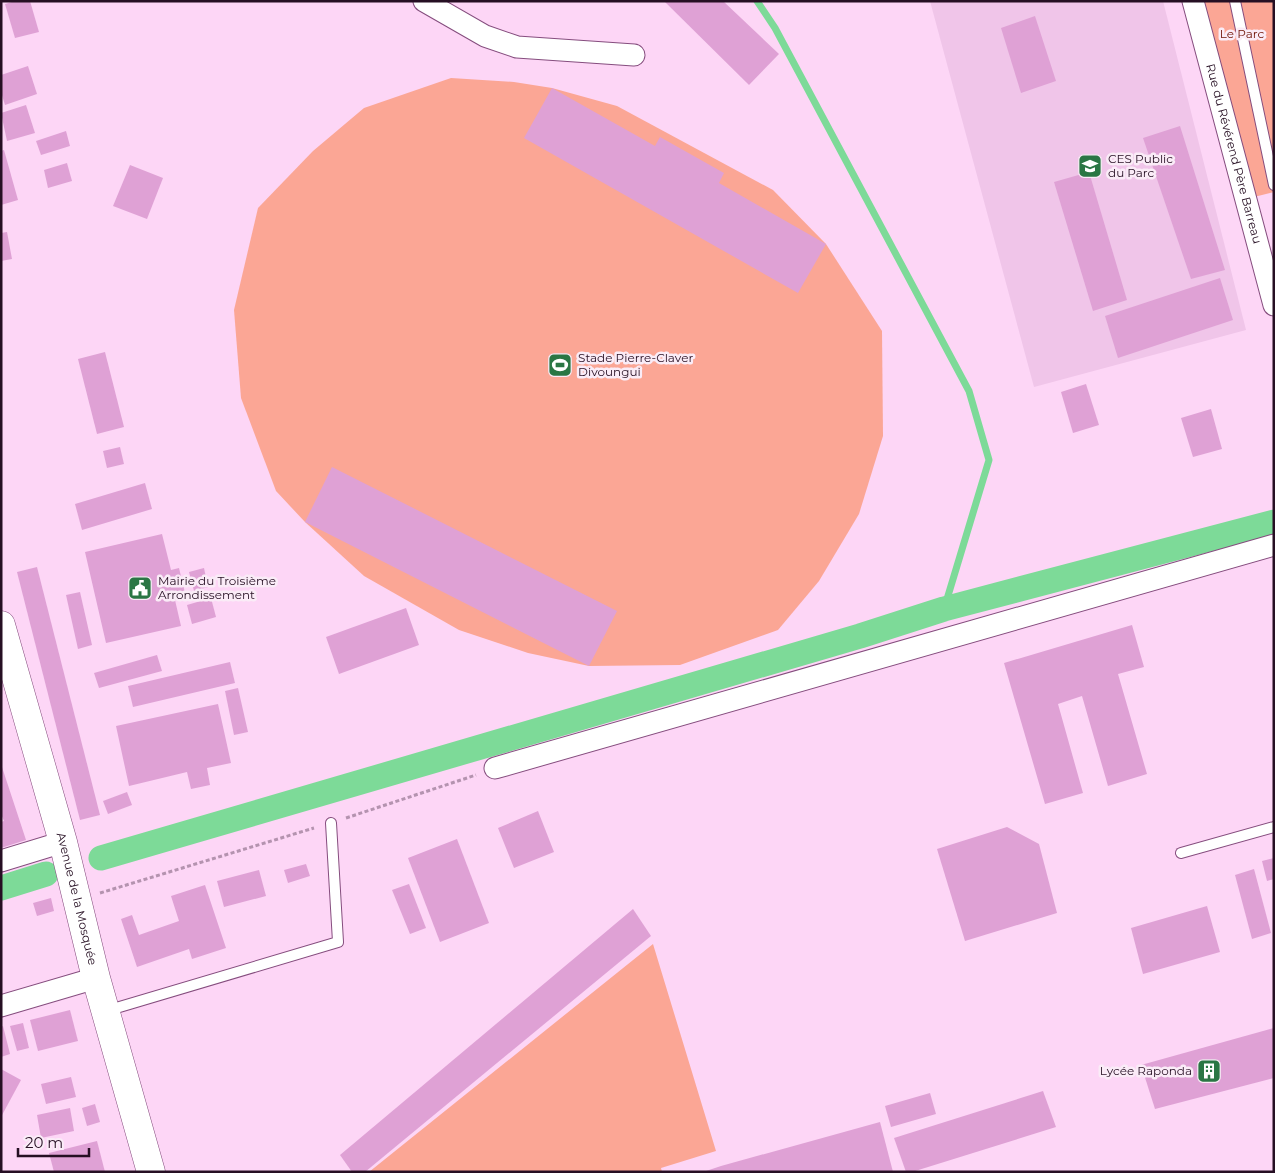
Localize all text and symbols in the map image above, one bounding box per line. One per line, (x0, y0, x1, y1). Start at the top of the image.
park label: Le Parc (1220, 26, 1264, 41)
street label: Rue du Révérend Père Barreau (1203, 62, 1265, 245)
place label: CES Public du Parc (1108, 151, 1173, 180)
school or university icon: CES Public du Parc (1077, 153, 1103, 179)
place label: Stade Pierre-Claver Divoungui (578, 350, 693, 379)
sports icon: Stade Pierre-Claver Divoungui (547, 352, 573, 378)
place label: Mairie du Troisième Arrondissement (158, 573, 276, 602)
public building icon: Mairie du Troisième Arrondissement (127, 575, 153, 601)
street label: Avenue de la Mosquée (54, 830, 101, 966)
building icon: Lycée Raponda (1196, 1058, 1222, 1084)
place label: Lycée Raponda (1100, 1063, 1192, 1078)
scale bar (18, 1126, 89, 1158)
text: 20 m (25, 1133, 63, 1152)

